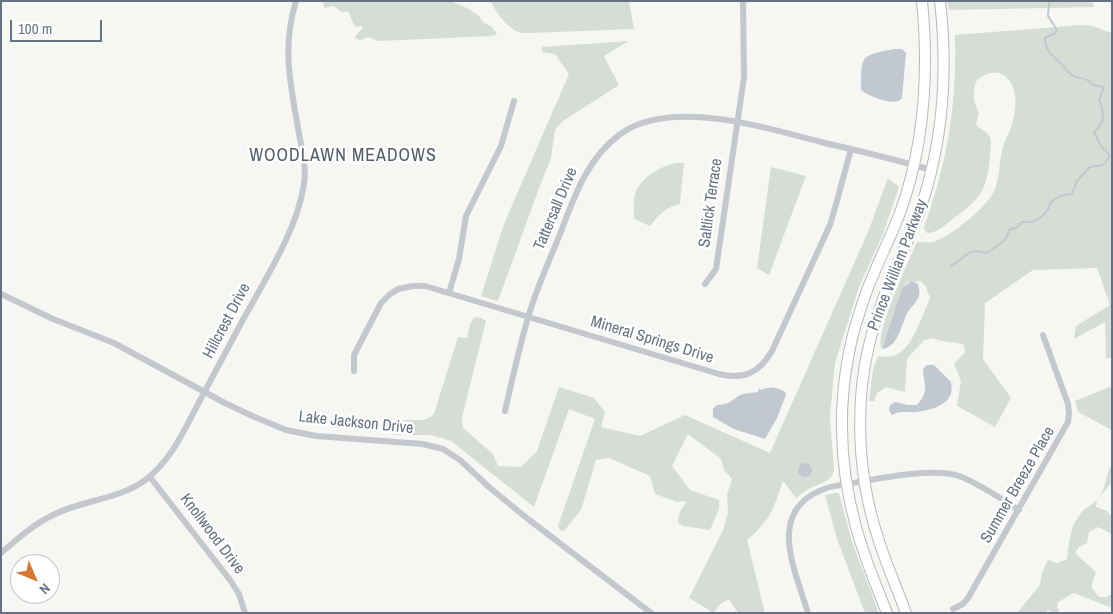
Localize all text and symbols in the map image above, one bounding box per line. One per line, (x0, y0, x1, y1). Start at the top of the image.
scale bar (12, 10, 105, 42)
text: 100 m (18, 18, 52, 39)
district label: WOODLAWN MEADOWS (247, 145, 439, 167)
street label: Saltlick Terrace (695, 157, 727, 249)
street label: Tattersall Drive (530, 165, 582, 253)
street label: Prince William Parkway (864, 197, 932, 333)
street label: Hillcrest Drive (199, 280, 255, 362)
street label: Mineral Springs Drive (588, 312, 716, 368)
street label: Lake Jackson Drive (298, 407, 414, 439)
street label: Summer Breeze Place (977, 423, 1059, 547)
street label: Knollwood Drive (176, 490, 248, 578)
north arrow (10, 554, 60, 604)
text: N (36, 580, 54, 598)

